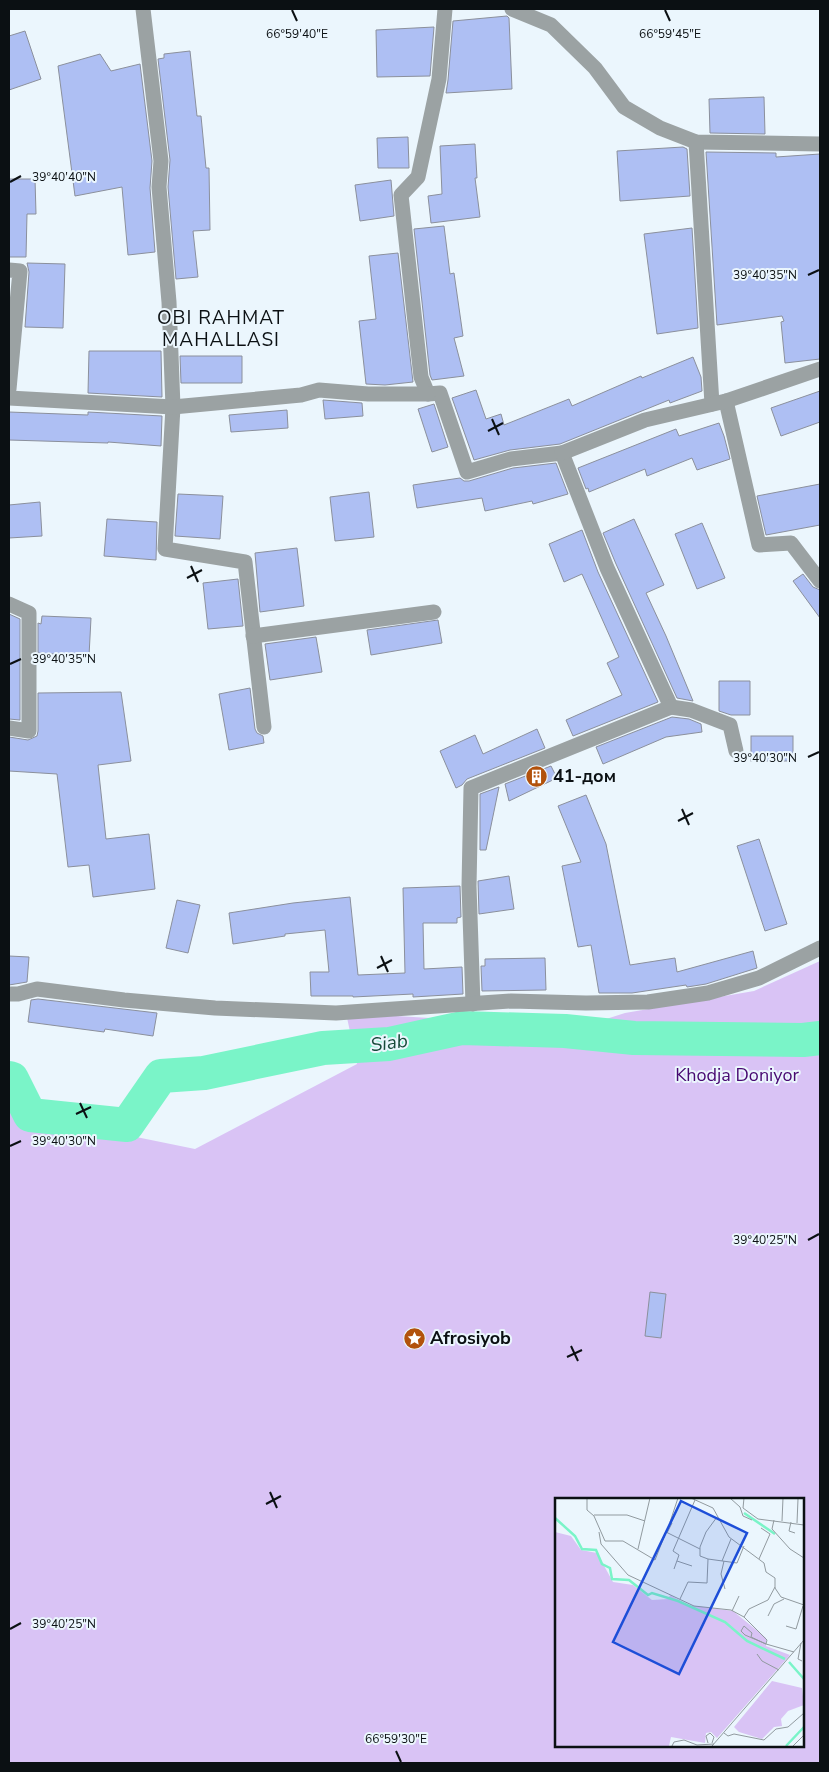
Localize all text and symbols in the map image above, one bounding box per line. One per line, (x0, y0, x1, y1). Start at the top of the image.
text: 66°59'40"E (266, 26, 328, 42)
text: 66°59'45"E (639, 26, 701, 42)
text: 39°40'40"N (32, 169, 96, 185)
text: 39°40'35"N (733, 267, 797, 283)
district label: OBI RAHMAT MAHALLASI (157, 305, 285, 353)
text: 39°40'35"N (32, 651, 96, 667)
text: 39°40'30"N (733, 750, 797, 766)
building icon: 41-дом (525, 764, 549, 788)
place label: 41-дом (553, 764, 616, 788)
water label: Siab (369, 1028, 409, 1058)
park label: Khodja Doniyor (675, 1063, 799, 1087)
text: 39°40'30"N (32, 1133, 96, 1149)
text: 39°40'25"N (733, 1232, 797, 1248)
place icon: Afrosiyob (402, 1326, 426, 1350)
place label: Afrosiyob (430, 1326, 511, 1350)
inset map (555, 1498, 804, 1747)
text: 39°40'25"N (32, 1616, 96, 1632)
text: 66°59'30"E (365, 1731, 427, 1747)

